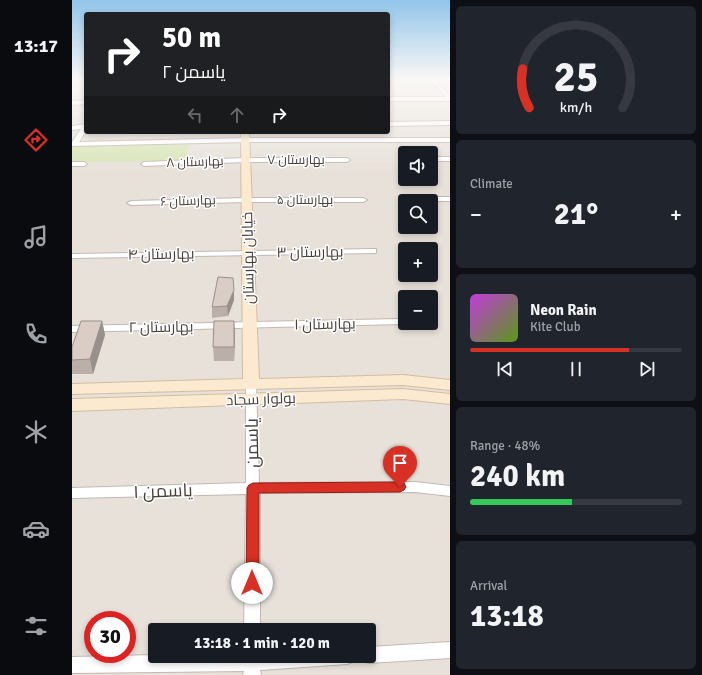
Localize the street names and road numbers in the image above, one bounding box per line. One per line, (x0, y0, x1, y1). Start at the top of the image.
street label: بهارستان ۷ (267, 152, 325, 168)
street label: بهارستان ۸ (166, 153, 224, 171)
street label: بهارستان ۶ (160, 192, 216, 210)
street label: بهارستان ۵ (277, 192, 333, 208)
street label: خیابان بهارستان (238, 212, 259, 304)
street label: بهارستان ۳ (276, 242, 344, 263)
street label: بهارستان ۴ (127, 244, 195, 265)
street label: بهارستان ۱ (294, 314, 356, 335)
street label: بهارستان ۲ (128, 317, 194, 338)
street label: بولوار سجاد (226, 389, 296, 409)
street label: یاسمن (241, 418, 263, 468)
street label: یاسمن ۱ (133, 479, 193, 503)

